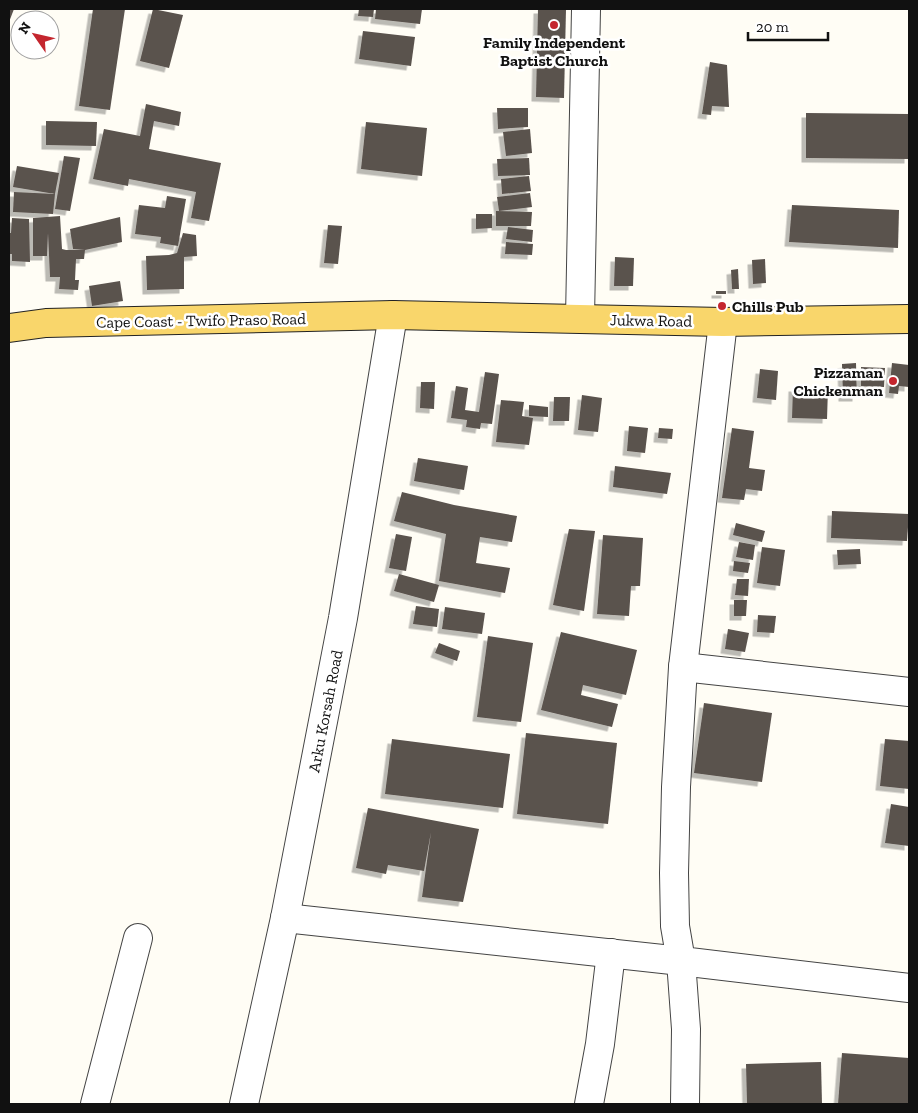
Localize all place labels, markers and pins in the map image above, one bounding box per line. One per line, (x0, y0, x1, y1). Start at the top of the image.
marker: Family Independent Baptist Church (548, 19, 560, 31)
place label: Family Independent Baptist Church (483, 33, 626, 70)
place label: Chills Pub (732, 297, 804, 316)
marker: Chills Pub (716, 300, 728, 312)
place label: Pizzaman Chickenman (793, 363, 884, 400)
marker: Pizzaman Chickenman (887, 375, 899, 387)

